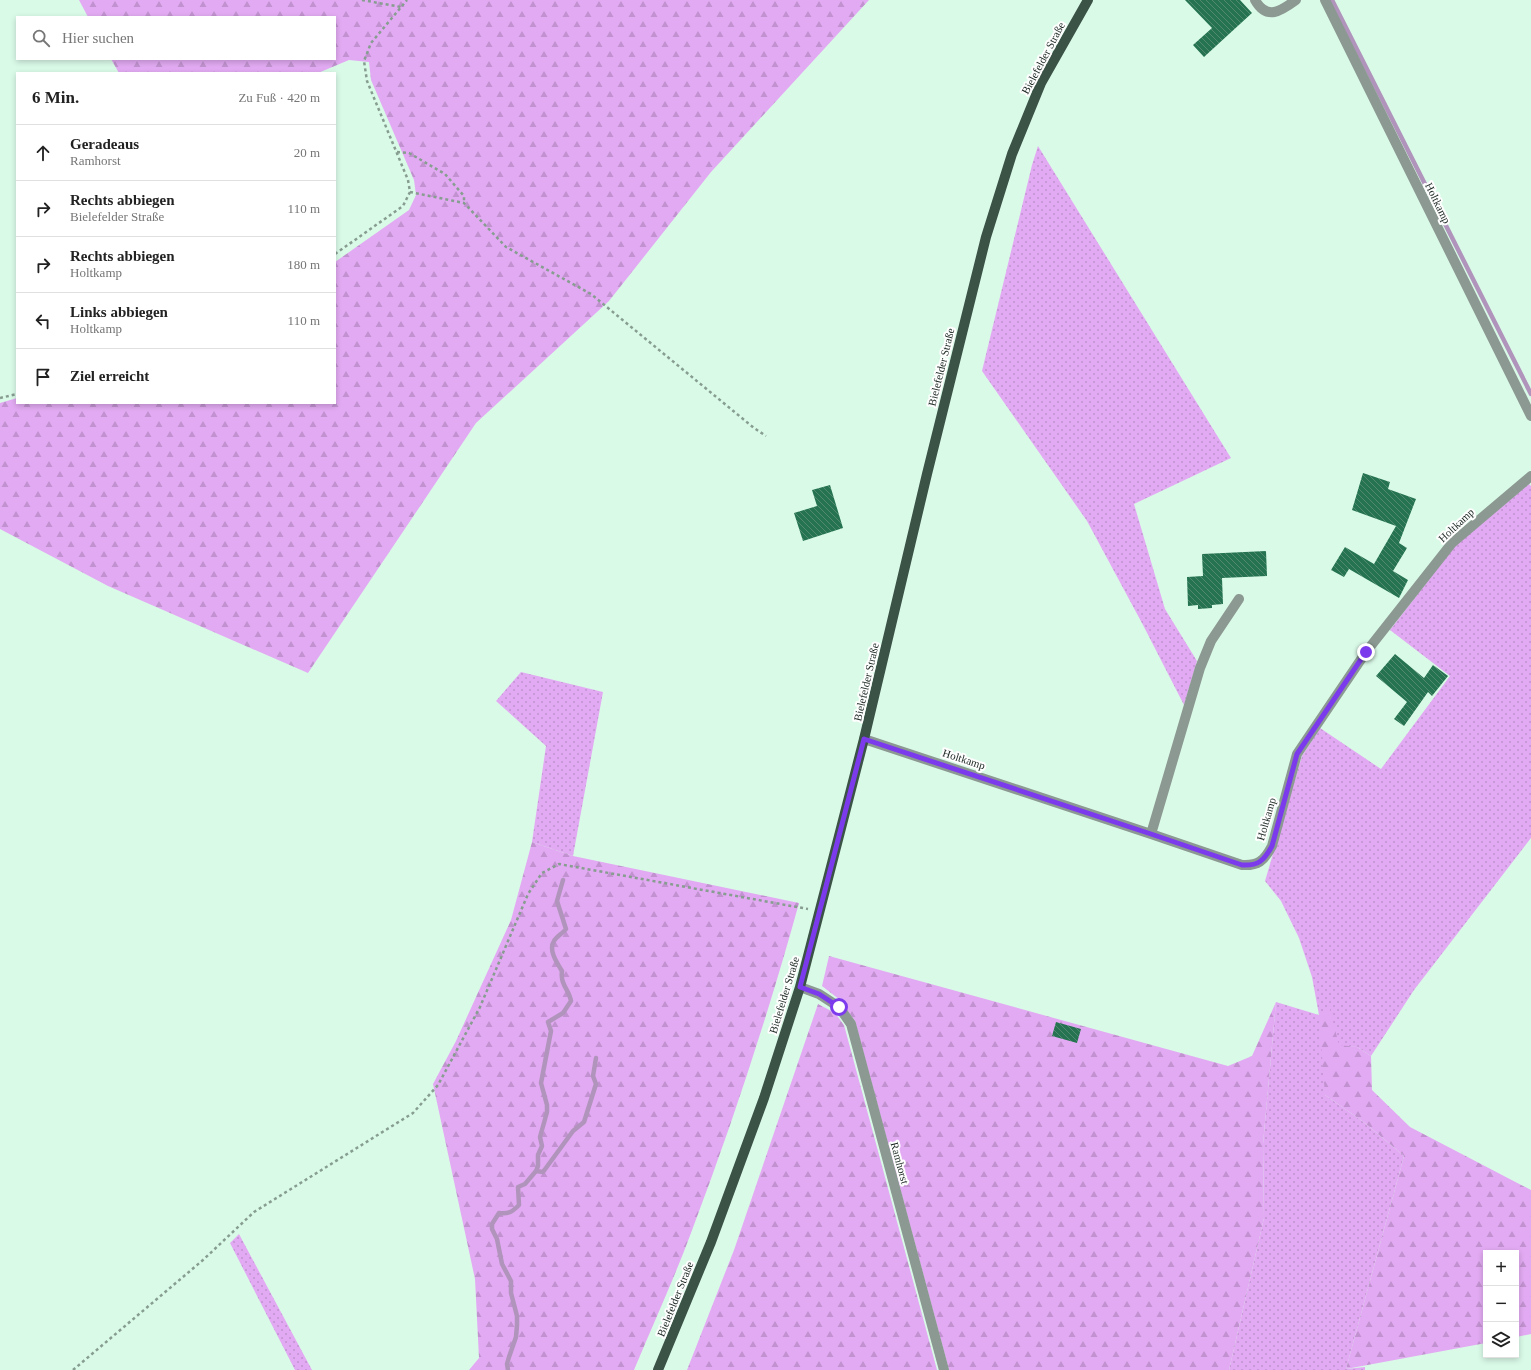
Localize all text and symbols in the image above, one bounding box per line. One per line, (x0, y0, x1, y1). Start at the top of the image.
search box (16, 16, 336, 60)
street label: Bielefelder Straße (1019, 20, 1067, 96)
icon: search (30, 27, 52, 49)
text: Hier suchen (62, 30, 134, 46)
text: 6 Min. (32, 88, 79, 107)
text: Zu Fuß · 420 m (238, 90, 320, 105)
text: Geradeaus (70, 136, 139, 152)
icon: ahead (32, 142, 54, 164)
text: 20 m (294, 145, 320, 160)
text: Ramhorst (70, 153, 121, 168)
street label: Holtkamp (1423, 181, 1453, 226)
text: Rechts abbiegen (70, 192, 175, 208)
icon: right (32, 198, 54, 220)
text: 110 m (288, 201, 320, 216)
text: Bielefelder Straße (70, 209, 164, 224)
text: Rechts abbiegen (70, 248, 175, 264)
icon: right (32, 254, 54, 276)
text: 180 m (287, 257, 320, 272)
text: Holtkamp (70, 265, 122, 280)
text: Links abbiegen (70, 304, 168, 320)
icon: left (32, 310, 54, 332)
text: 110 m (288, 313, 320, 328)
text: Holtkamp (70, 321, 122, 336)
street label: Bielefelder Straße (926, 327, 956, 407)
icon: arrive (32, 366, 54, 388)
text: Ziel erreicht (70, 368, 149, 384)
street label: Holtkamp (1436, 505, 1477, 544)
street label: Bielefelder Straße (851, 642, 881, 722)
route end (1357, 643, 1375, 661)
street label: Holtkamp (941, 746, 987, 772)
street label: Holtkamp (1254, 796, 1278, 842)
street label: Bielefelder Straße (767, 955, 801, 1035)
route start (830, 998, 848, 1016)
street label: Ramhorst (889, 1141, 911, 1185)
map controls (1483, 1250, 1519, 1358)
button: + (1483, 1250, 1519, 1286)
street label: Bielefelder Straße (655, 1260, 696, 1338)
button: − (1483, 1286, 1519, 1322)
button: layers (1483, 1322, 1519, 1358)

